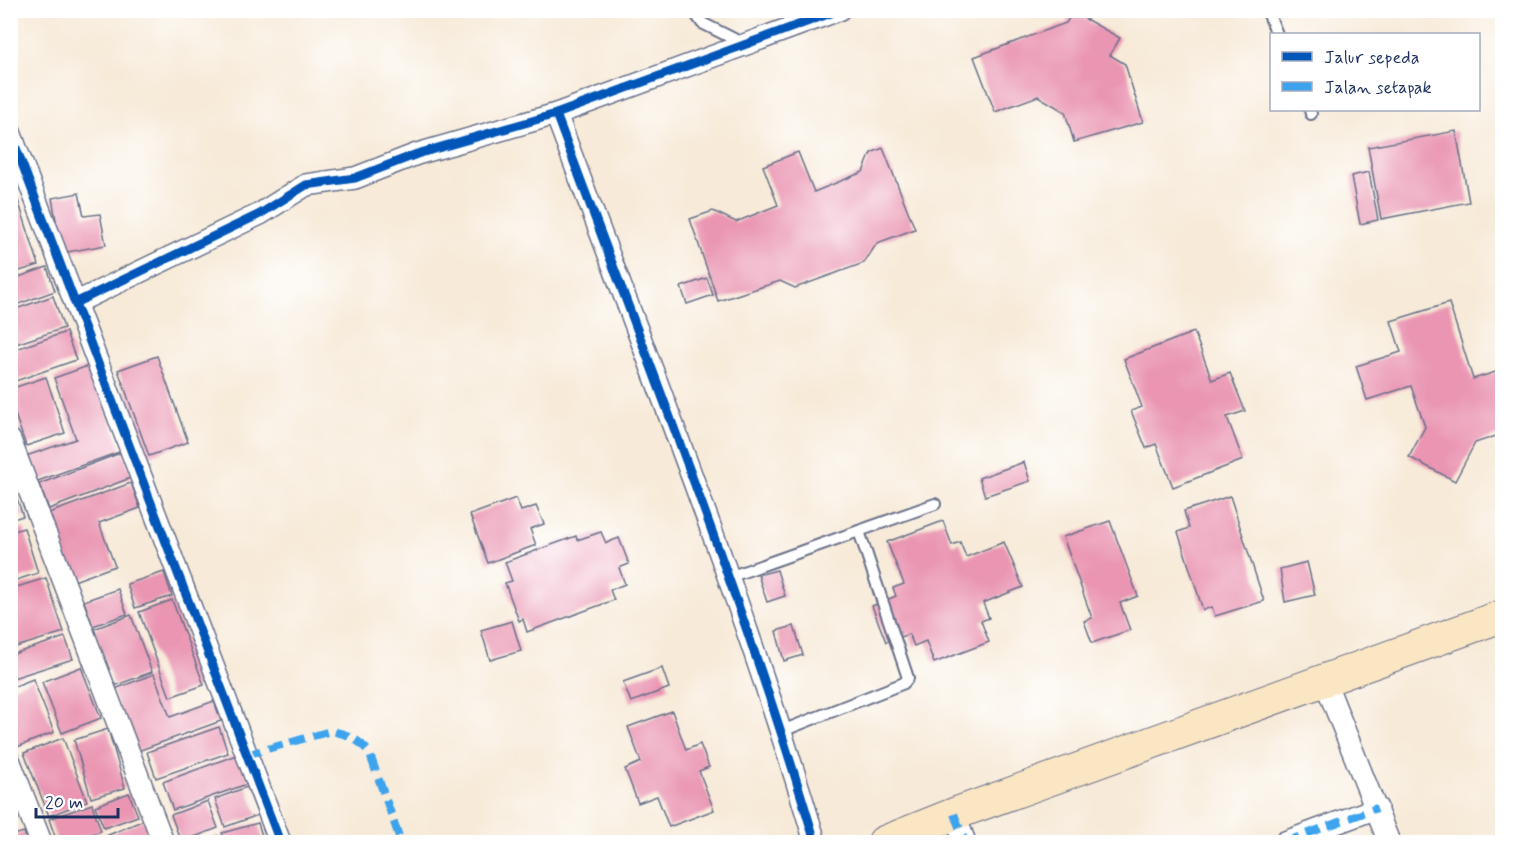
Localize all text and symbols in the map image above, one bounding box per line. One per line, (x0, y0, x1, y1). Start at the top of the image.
legend (1270, 33, 1480, 111)
text: Jalur sepeda (1324, 46, 1420, 70)
text: Jalan setapak (1324, 76, 1432, 100)
scale bar (36, 781, 118, 819)
text: 20 m (45, 791, 83, 815)

